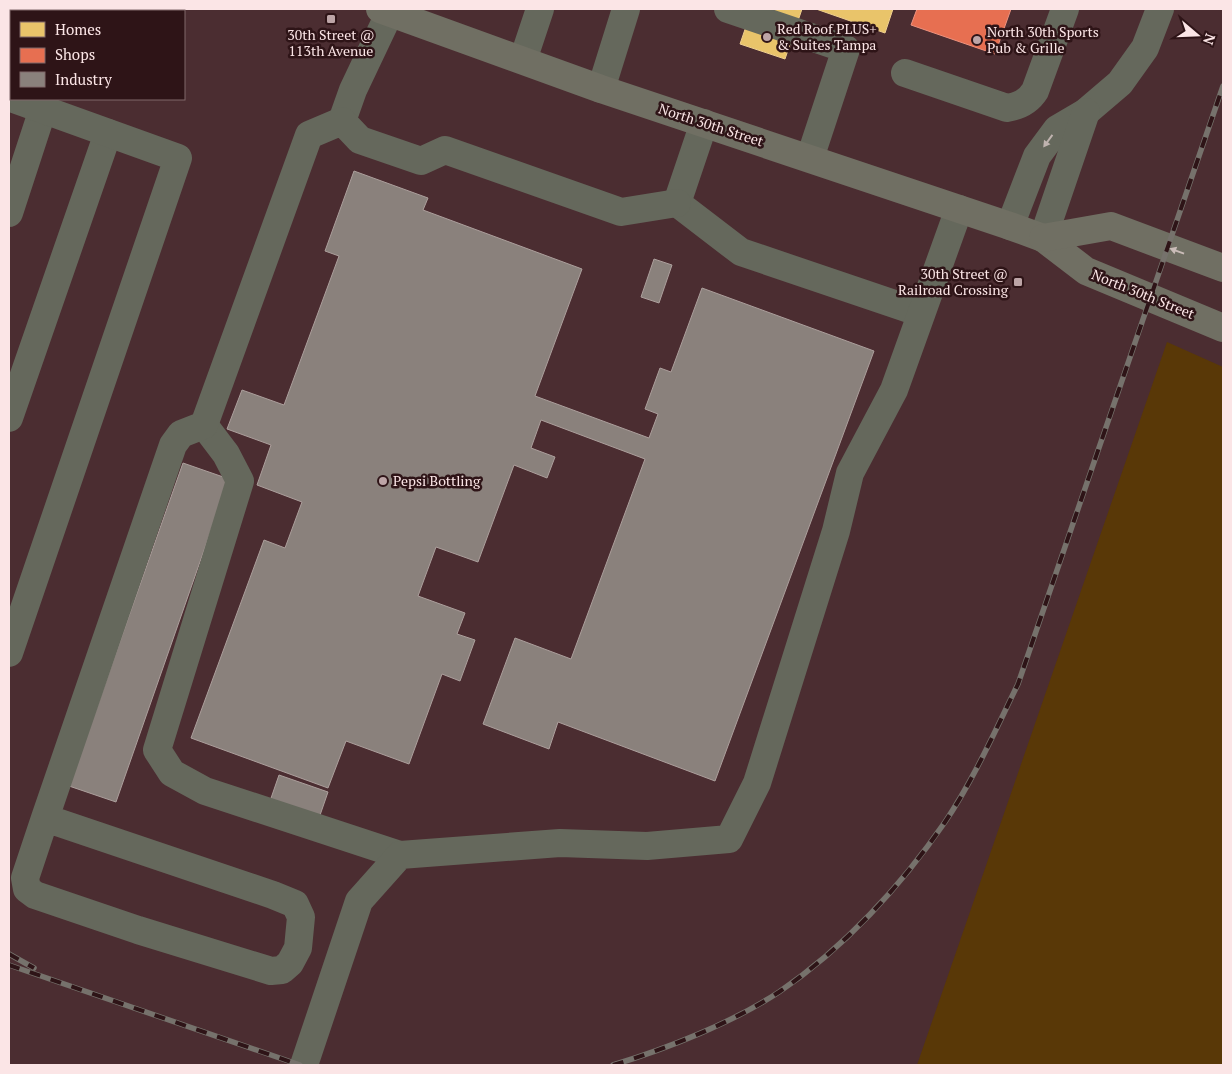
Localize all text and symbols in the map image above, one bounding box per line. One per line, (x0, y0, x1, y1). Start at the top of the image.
legend (10, 10, 185, 100)
north arrow (1172, 10, 1222, 60)
marker: 30th Street @ 113th Avenue (325, 13, 337, 25)
text: Homes (55, 19, 101, 39)
place label: Red Roof PLUS+ & Suites Tampa (777, 19, 877, 54)
place label: North 30th Sports Pub & Grille (987, 22, 1099, 57)
place label: 30th Street @ 113th Avenue (287, 25, 375, 60)
marker: Red Roof PLUS+ & Suites Tampa (761, 31, 773, 43)
text: N (1199, 31, 1220, 48)
marker: North 30th Sports Pub & Grille (971, 34, 983, 46)
text: Shops (55, 44, 95, 64)
text: Industry (55, 69, 112, 89)
street label: North 30th Street (656, 99, 767, 151)
one-way arrow (1043, 134, 1053, 148)
one-way arrow (1170, 247, 1185, 254)
place label: 30th Street @ Railroad Crossing (898, 264, 1009, 299)
street label: North 30th Street (1089, 264, 1198, 323)
marker: 30th Street @ Railroad Crossing (1012, 276, 1024, 288)
place label: Pepsi Bottling (393, 471, 481, 490)
marker: Pepsi Bottling (377, 475, 389, 487)

